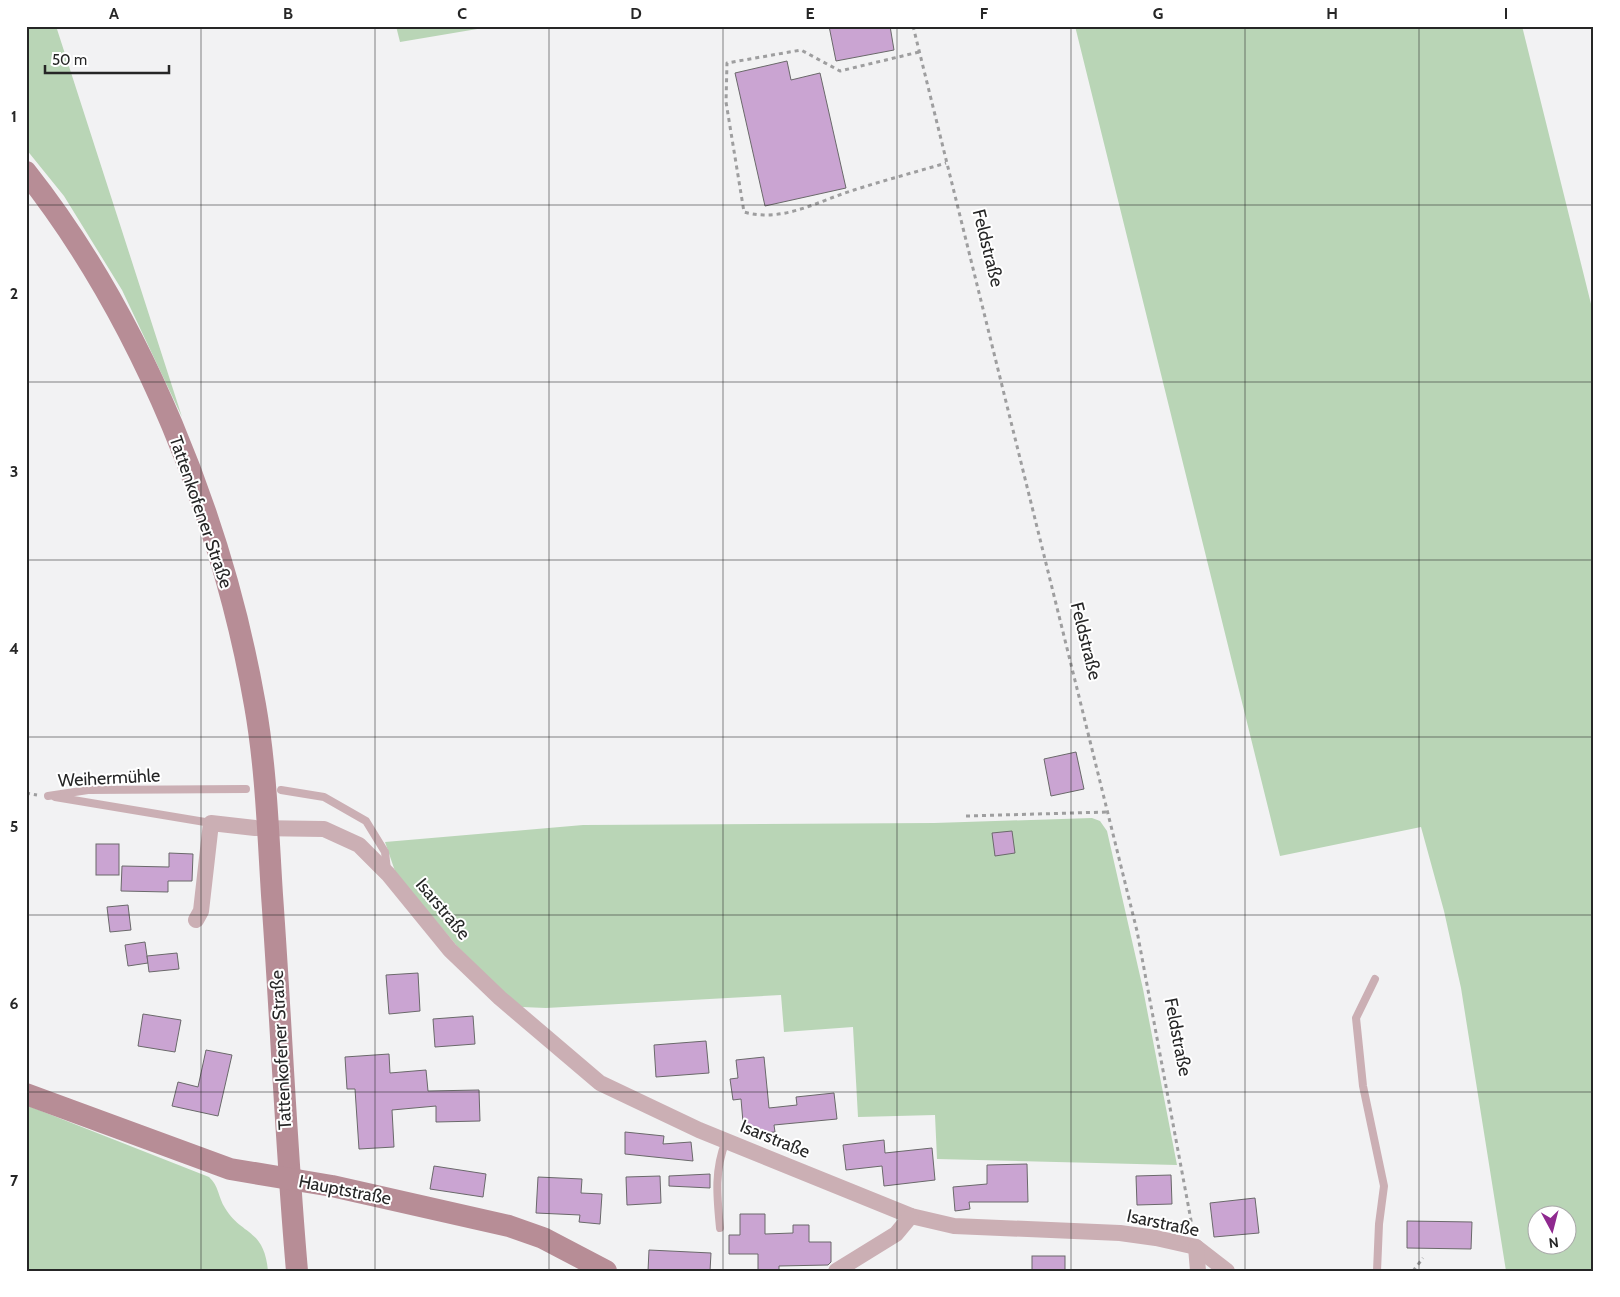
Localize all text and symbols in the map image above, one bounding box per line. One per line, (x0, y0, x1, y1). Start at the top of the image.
text: A (109, 4, 119, 23)
text: B (283, 4, 293, 23)
text: C (457, 4, 467, 23)
text: D (630, 4, 642, 23)
text: E (805, 4, 815, 23)
text: F (980, 4, 989, 23)
text: G (1153, 4, 1163, 23)
text: H (1326, 4, 1338, 23)
text: I (1504, 4, 1508, 23)
scale bar (45, 42, 169, 74)
text: 50 m (52, 51, 87, 69)
text: 1 (11, 107, 17, 126)
street label: Feldstraße (968, 207, 1008, 289)
text: 2 (10, 284, 18, 303)
street label: Tattenkofener Straße (165, 433, 237, 591)
text: 3 (10, 462, 18, 481)
street label: Feldstraße (1066, 600, 1106, 682)
text: 4 (9, 639, 19, 658)
street label: Weihermühle (57, 764, 161, 792)
text: 5 (10, 817, 18, 836)
street label: Isarstraße (411, 874, 475, 944)
street label: Tattenkofener Straße (266, 970, 296, 1130)
text: 6 (10, 994, 19, 1013)
street label: Feldstraße (1160, 996, 1196, 1078)
street label: Isarstraße (737, 1115, 813, 1163)
street label: Hauptstraße (297, 1170, 393, 1210)
text: 7 (10, 1171, 19, 1190)
north arrow (1528, 1204, 1578, 1254)
street label: Isarstraße (1125, 1205, 1201, 1241)
text: N (1548, 1233, 1560, 1252)

